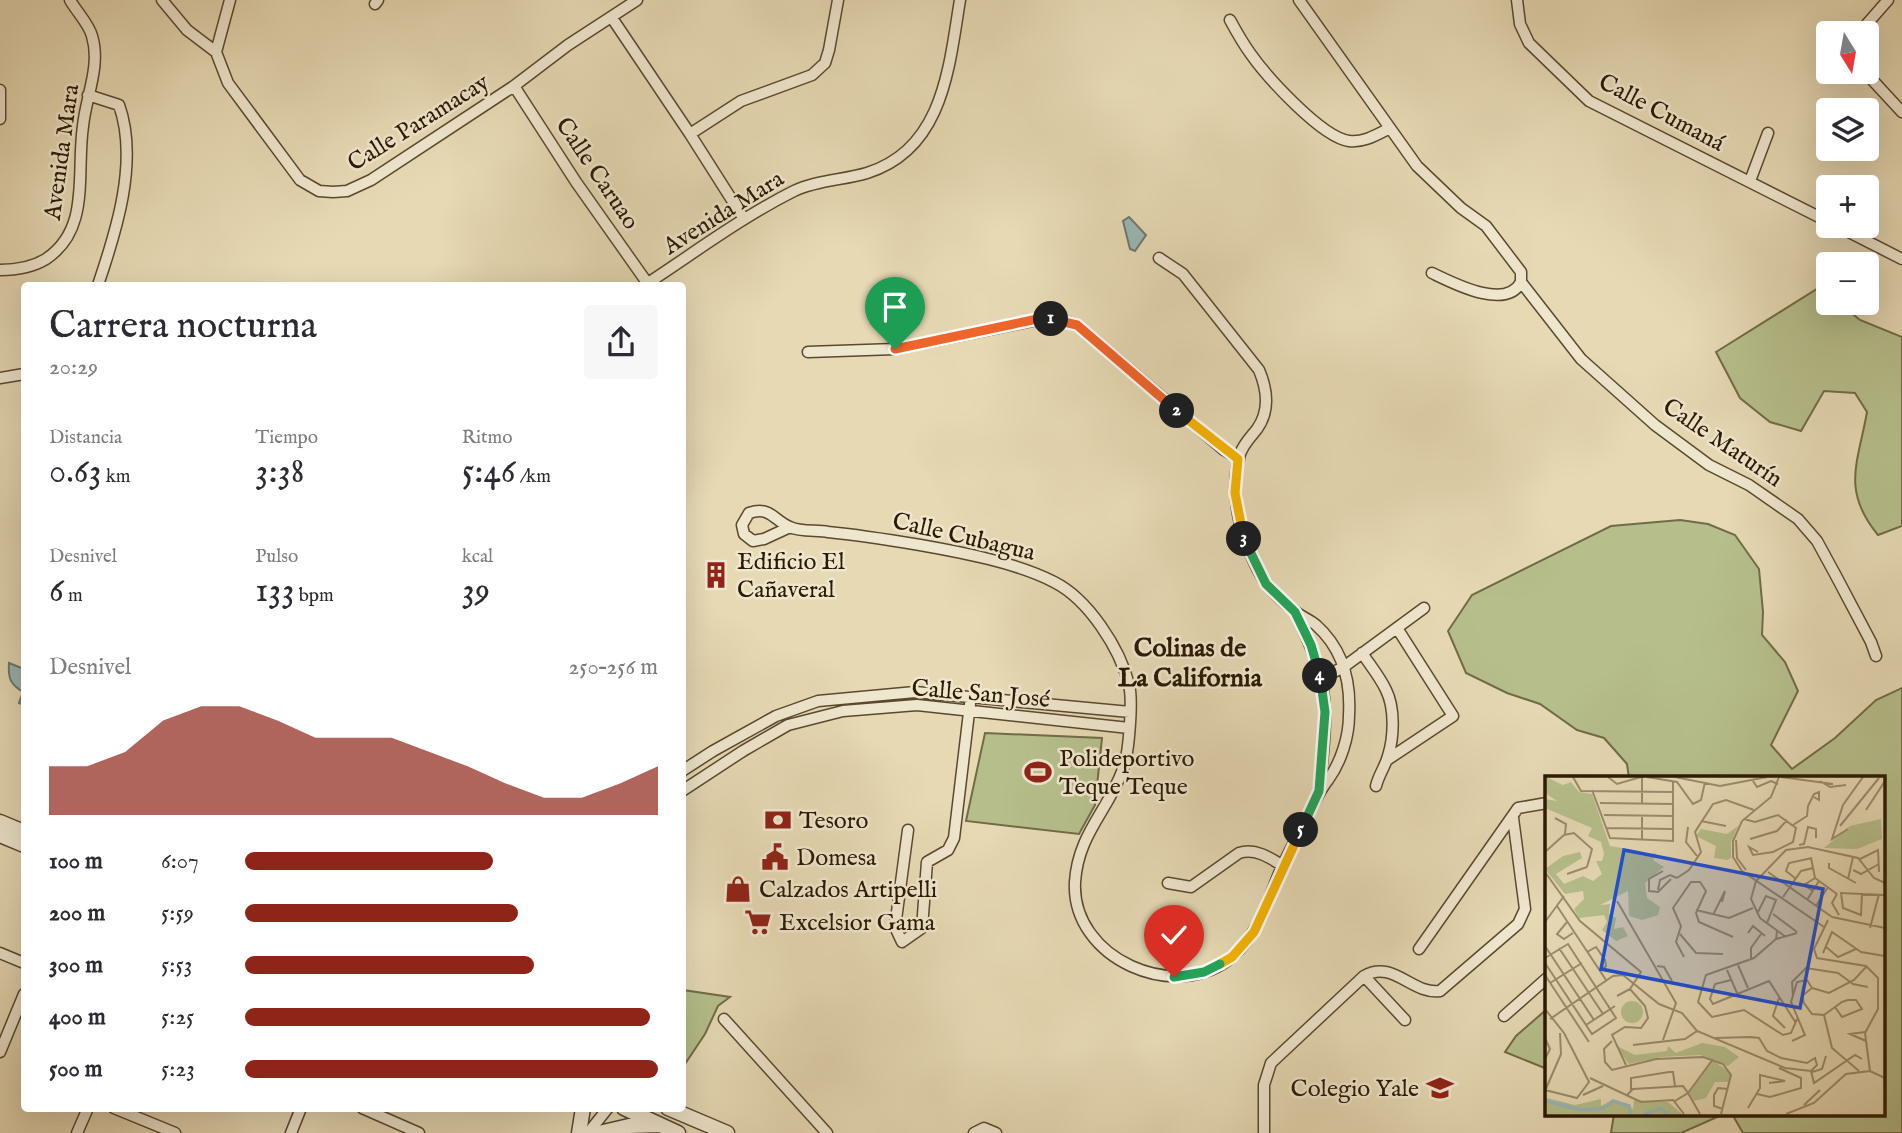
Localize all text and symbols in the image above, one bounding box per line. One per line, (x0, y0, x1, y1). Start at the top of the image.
north arrow (1816, 21, 1880, 84)
map controls (1816, 21, 1879, 315)
street label: Calle Paramacay (342, 67, 496, 179)
street label: Calle Cumaná (1593, 67, 1730, 160)
street label: Avenida Mara (37, 82, 87, 223)
button: layers (1816, 98, 1879, 161)
street label: Calle Caruao (548, 112, 646, 236)
street label: Avenida Mara (657, 164, 791, 263)
button: + (1816, 175, 1879, 238)
button: − (1816, 252, 1879, 315)
pin (865, 277, 925, 349)
icon: arrive (876, 288, 914, 326)
pin: 1 (1034, 302, 1068, 336)
text: Carrera nocturna (49, 303, 317, 351)
button: share (584, 305, 658, 379)
text: 1 (1047, 306, 1054, 330)
text: 20:29 (49, 353, 98, 382)
street label: Calle Maturín (1656, 392, 1788, 495)
pin: 2 (1160, 394, 1194, 428)
text: 2 (1172, 398, 1181, 422)
text: Distancia (49, 426, 122, 450)
text: Tiempo (255, 426, 318, 450)
text: Ritmo (462, 426, 512, 450)
text: 0.63 (49, 450, 102, 495)
text: 3:38 (255, 450, 304, 495)
text: 5:46 (462, 450, 516, 495)
text: km (102, 465, 131, 489)
text: /km (516, 465, 551, 489)
street label: Calle Cubagua (889, 506, 1039, 569)
pin: 3 (1226, 522, 1262, 556)
text: 3 (1240, 526, 1247, 550)
text: Desnivel (49, 545, 117, 569)
text: Pulso (255, 545, 298, 569)
text: kcal (462, 545, 493, 569)
place label: Edificio El Cañaveral (737, 547, 845, 606)
building icon: Edificio El Cañaveral (701, 560, 731, 590)
text: 6 (49, 569, 64, 614)
text: 133 (255, 569, 295, 614)
text: 39 (462, 569, 490, 614)
text: m (64, 584, 83, 608)
text: bpm (295, 584, 334, 608)
district label: Colinas de La California (1118, 632, 1263, 695)
text: Desnivel (49, 653, 131, 682)
text: 250–256 m (569, 653, 658, 682)
pin: 4 (1302, 658, 1338, 694)
text: 4 (1315, 663, 1324, 687)
street label: Calle San José (910, 673, 1051, 716)
place label: Polideportivo Teque Teque (1059, 744, 1195, 803)
sports icon: Polideportivo Teque Teque (1023, 757, 1053, 787)
inset map (1545, 776, 1884, 1116)
bank icon: Tesoro (763, 805, 793, 835)
place label: Tesoro (799, 806, 869, 837)
pin: 5 (1284, 812, 1318, 848)
text: 5 (1297, 817, 1304, 841)
public building icon: Domesa (760, 842, 790, 872)
place label: Domesa (796, 843, 877, 874)
text: 100 m (49, 847, 103, 876)
text: 6:07 (161, 847, 199, 876)
shop icon: Calzados Artipelli (723, 874, 753, 904)
place label: Calzados Artipelli (759, 875, 937, 906)
text: 200 m (49, 899, 105, 928)
text: 5:59 (161, 899, 194, 928)
pin (1144, 905, 1204, 977)
supermarket icon: Excelsior Gama (743, 907, 773, 937)
place label: Excelsior Gama (779, 908, 936, 939)
icon: check (1155, 916, 1193, 954)
text: 300 m (49, 951, 103, 980)
text: 5:53 (161, 951, 192, 980)
text: 400 m (49, 1003, 106, 1032)
text: 5:25 (161, 1003, 194, 1032)
text: 500 m (49, 1055, 103, 1084)
text: 5:23 (161, 1055, 195, 1084)
school or university icon: Colegio Yale (1425, 1073, 1455, 1103)
place label: Colegio Yale (1291, 1074, 1419, 1105)

